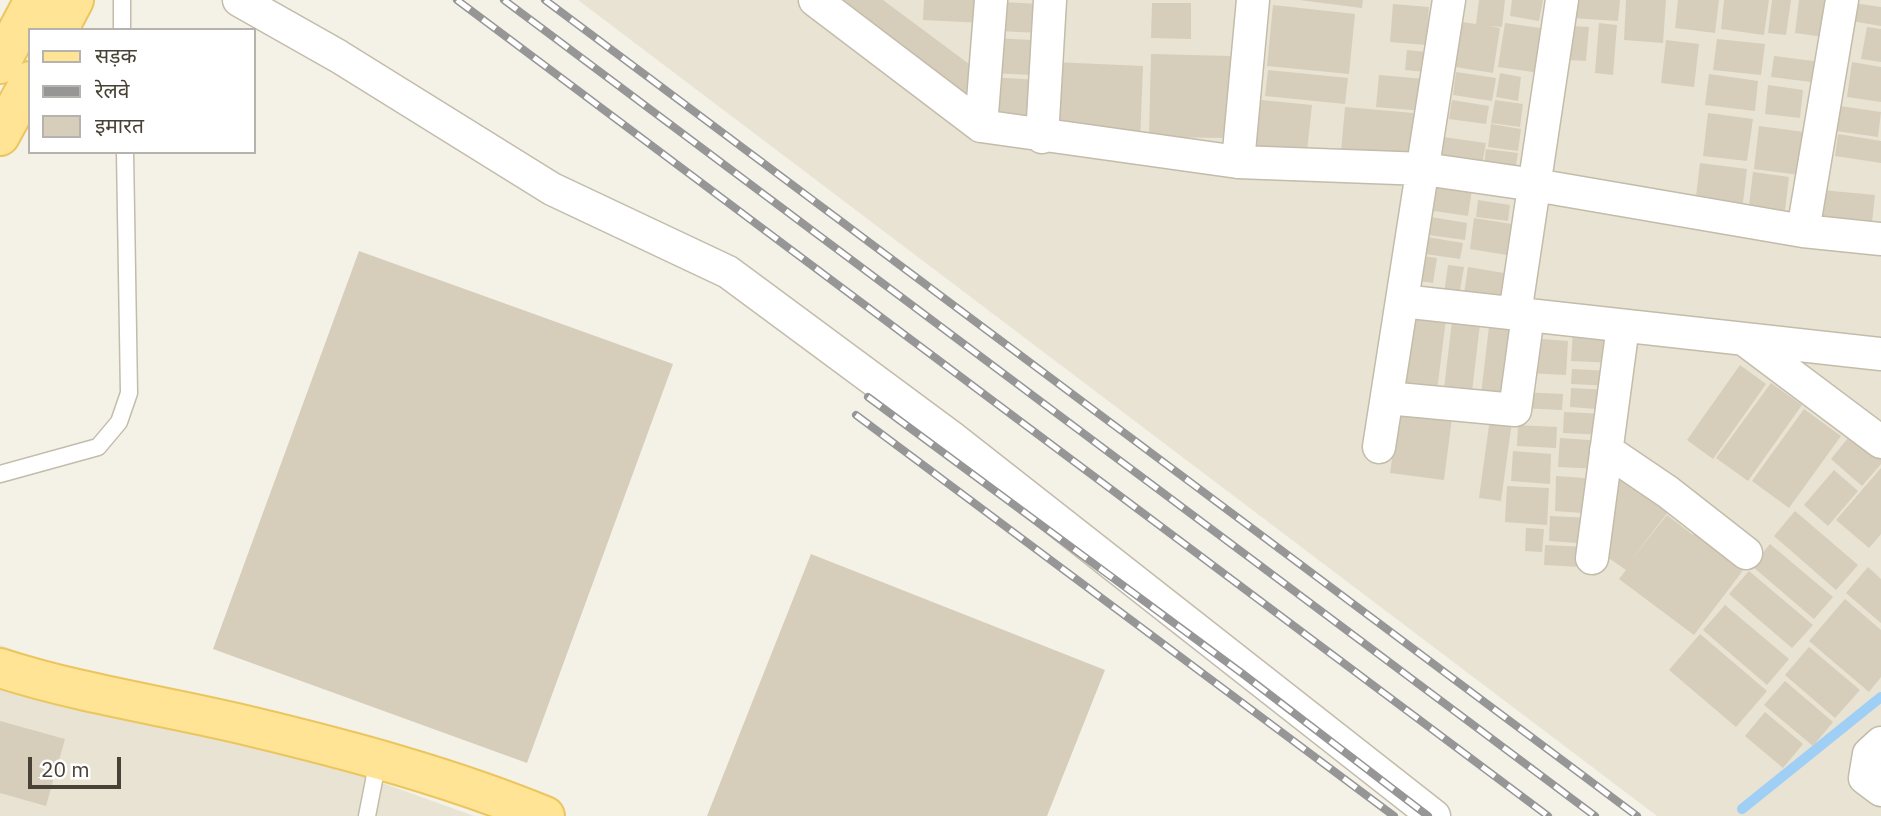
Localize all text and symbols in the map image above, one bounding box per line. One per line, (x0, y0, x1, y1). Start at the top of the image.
legend (28, 28, 256, 154)
text: सड़क (95, 41, 137, 69)
text: रेलवे (95, 76, 130, 104)
text: इमारत (95, 111, 144, 139)
scale bar (32, 742, 124, 786)
text: 20 m (41, 755, 90, 783)

